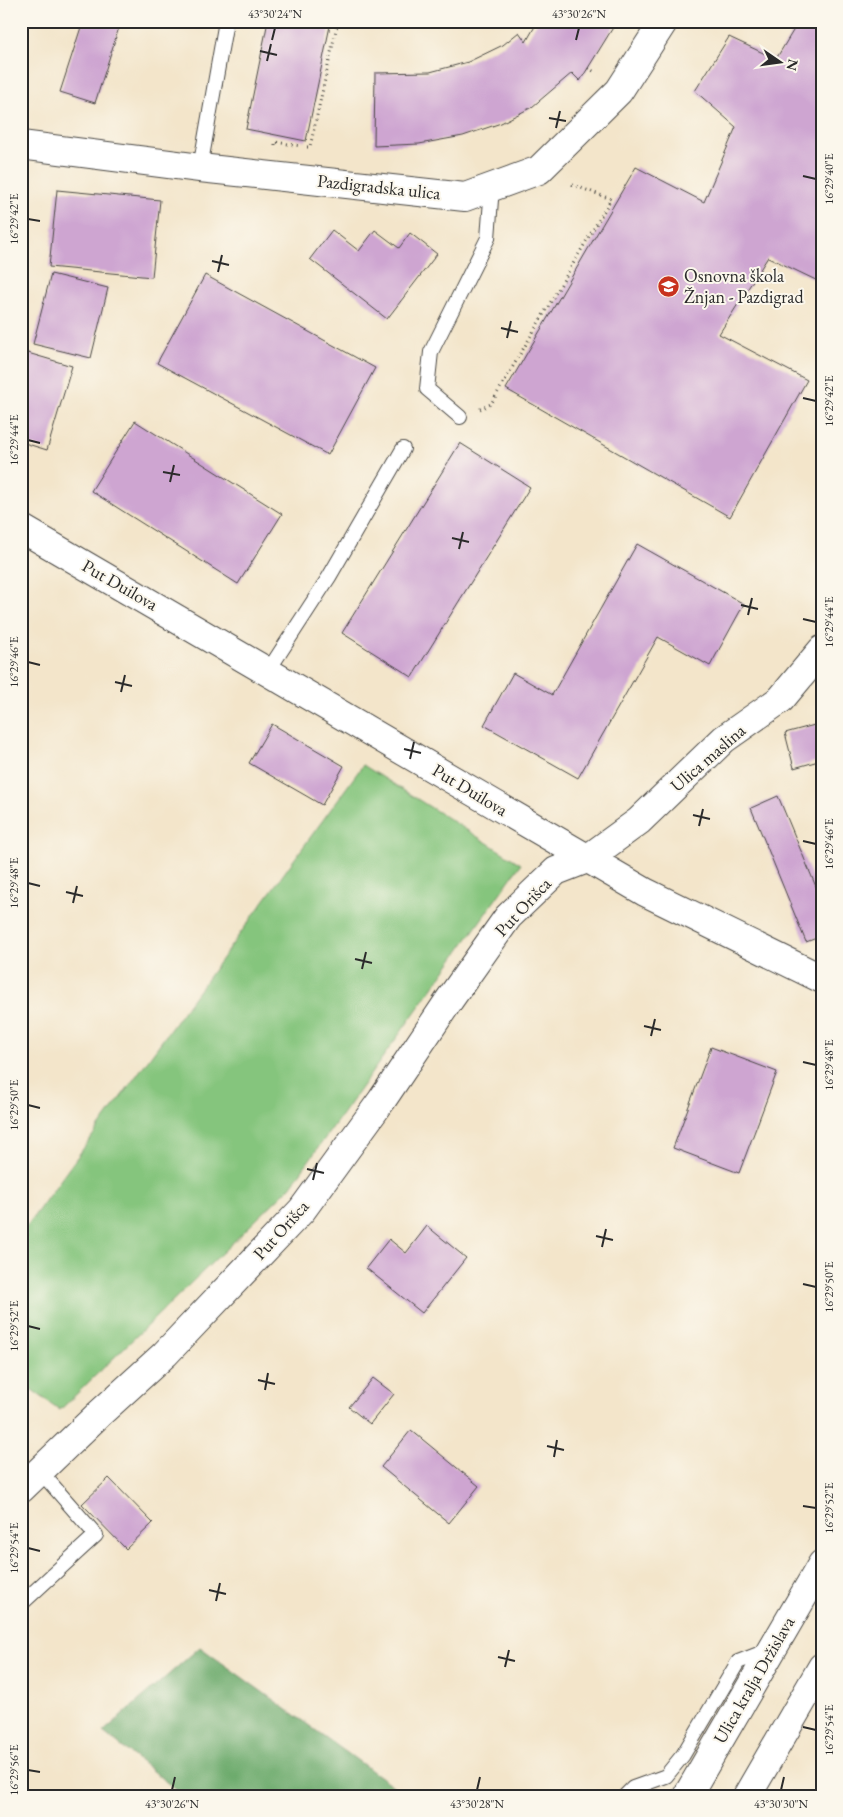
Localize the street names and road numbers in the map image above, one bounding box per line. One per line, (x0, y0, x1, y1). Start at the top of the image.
street label: Pazdigradska ulica (316, 169, 443, 204)
street label: Put Duilova (78, 554, 163, 616)
street label: Ulica maslina (665, 718, 751, 797)
street label: Put Duilova (428, 758, 513, 821)
street label: Put Orišca (489, 872, 556, 941)
street label: Put Orišca (248, 1194, 314, 1264)
street label: Ulica kralja Držislava (708, 1611, 800, 1748)

